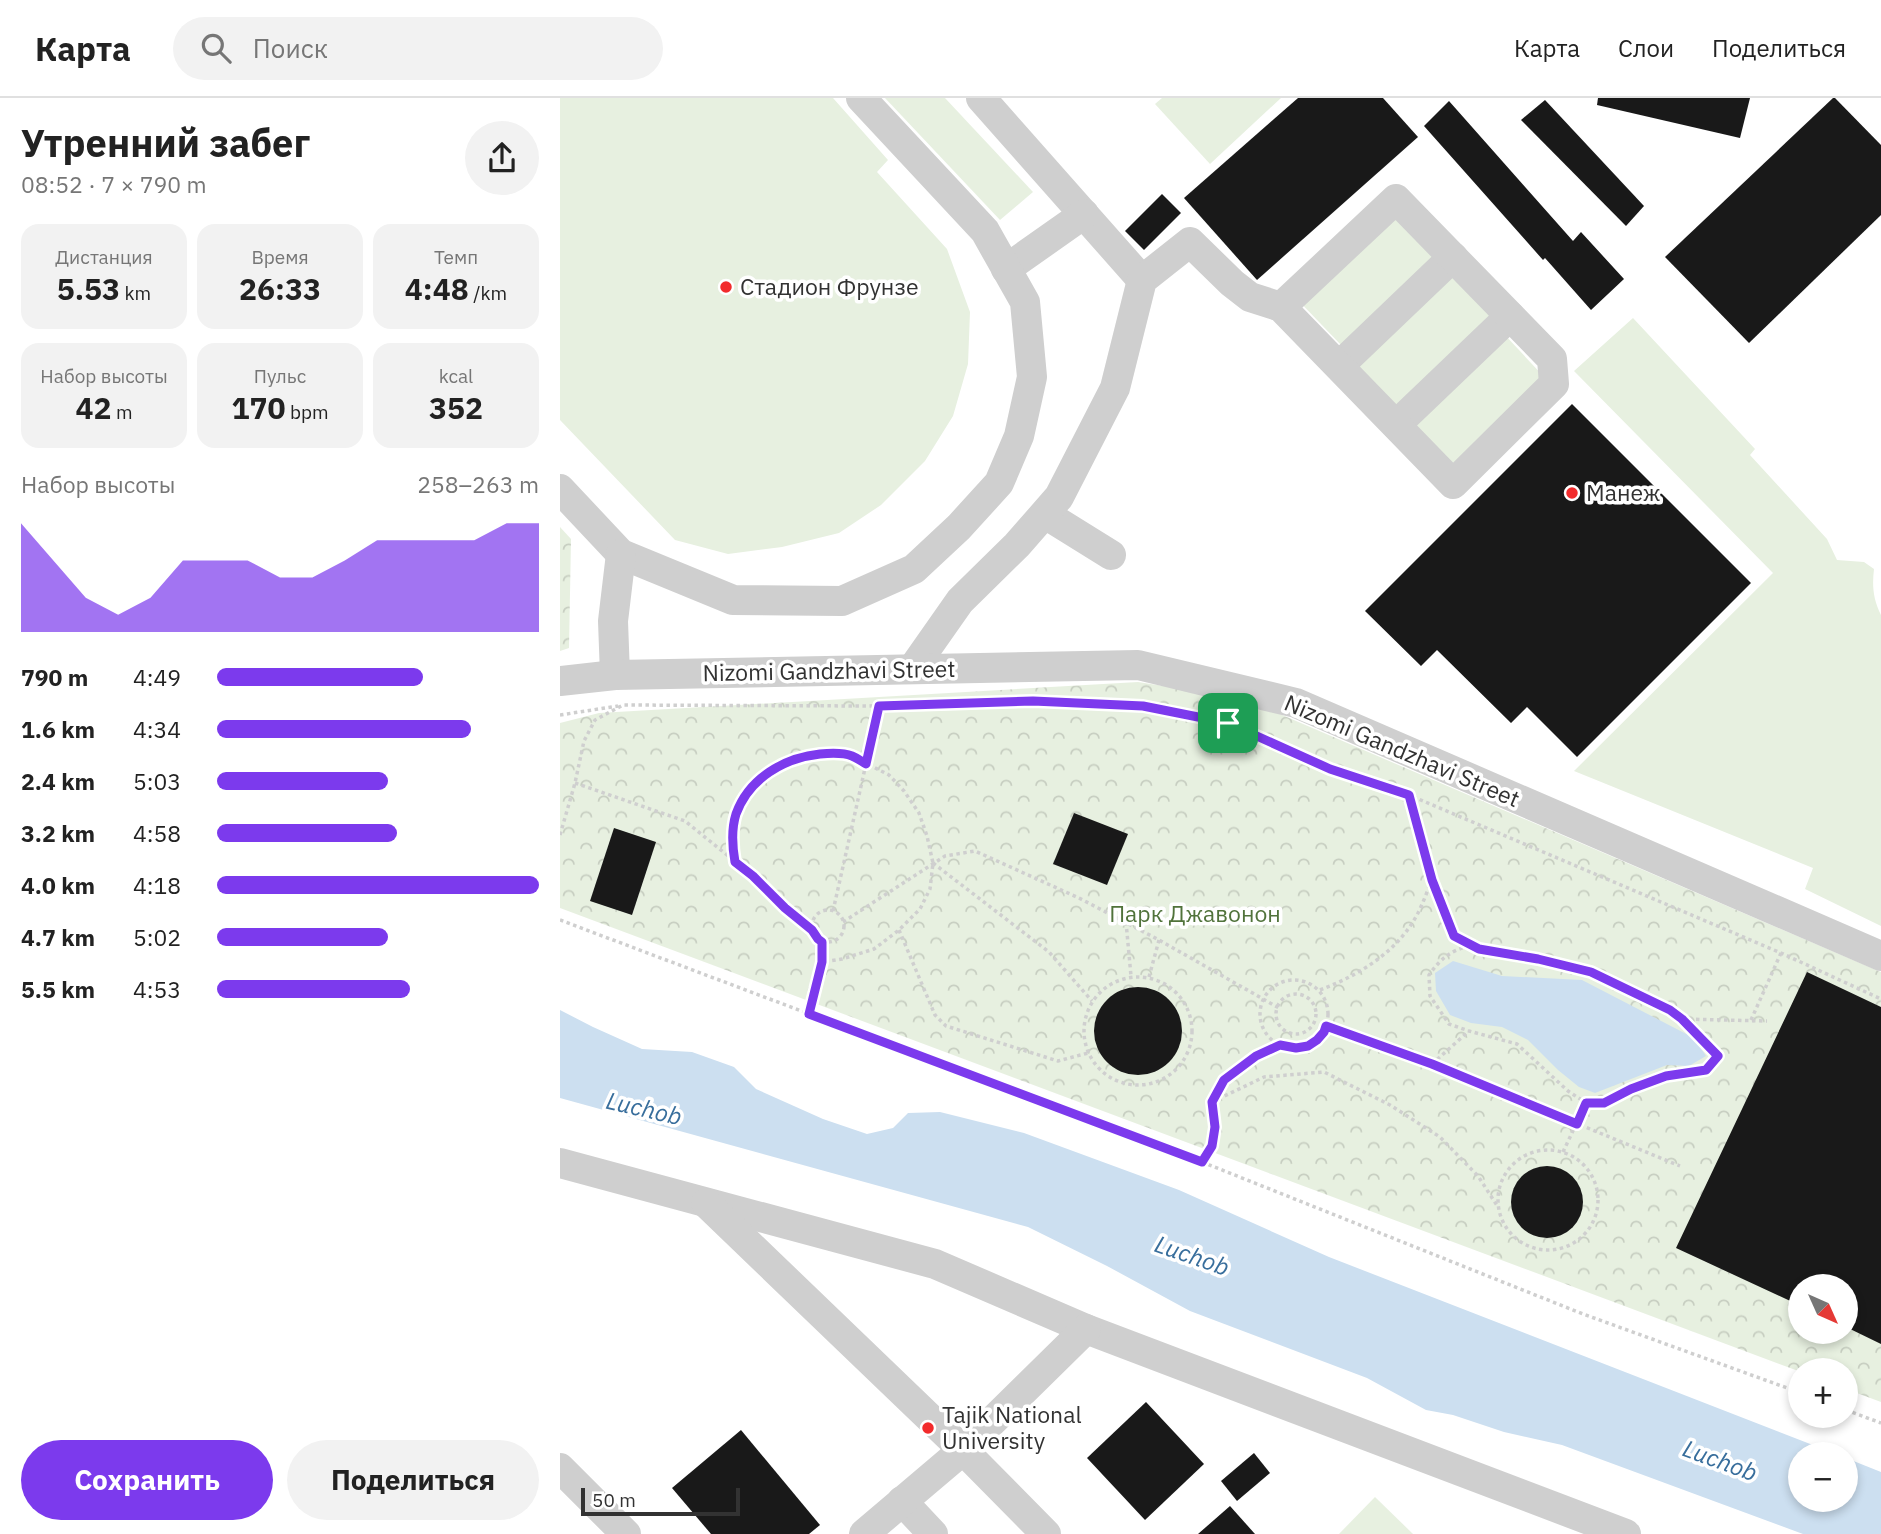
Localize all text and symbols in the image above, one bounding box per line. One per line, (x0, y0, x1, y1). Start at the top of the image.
search box (173, 17, 663, 80)
text: Карта (35, 27, 131, 70)
icon: search (197, 29, 235, 67)
text: Поиск (253, 31, 328, 65)
text: Карта (1514, 32, 1580, 64)
text: Слои (1618, 32, 1674, 64)
text: Поделиться (1712, 32, 1846, 64)
text: Утренний забег (21, 118, 310, 167)
button: share (465, 121, 539, 195)
text: 08:52 · 7 × 790 m (21, 169, 207, 199)
text: Дистанция (55, 245, 153, 269)
text: Время (251, 245, 309, 269)
text: Темп (434, 245, 478, 269)
text: 5.53 (57, 269, 120, 308)
text: 26:33 (239, 269, 321, 308)
text: 4:48 (405, 269, 469, 308)
place label: Стадион Фрунзе (740, 271, 919, 301)
marker: Стадион Фрунзе (718, 279, 734, 295)
text: km (120, 281, 151, 305)
text: /km (469, 281, 507, 305)
text: Набор высоты (40, 364, 168, 388)
text: Пульс (254, 364, 306, 388)
text: kcal (439, 364, 473, 388)
text: 42 (75, 388, 111, 427)
text: 170 (231, 388, 285, 427)
text: 352 (429, 388, 483, 427)
text: m (111, 400, 133, 424)
text: bpm (285, 400, 329, 424)
text: Набор высоты (21, 469, 175, 499)
text: 258–263 m (417, 469, 539, 499)
place label: Манеж (1586, 477, 1660, 507)
marker: Манеж (1564, 485, 1580, 501)
street label: Nizomi Gandzhavi Street (702, 653, 956, 687)
text: 790 m (21, 662, 88, 692)
text: 4:49 (133, 662, 181, 692)
street label: Nizomi Gandzhavi Street (1280, 687, 1525, 813)
pin (1198, 693, 1258, 753)
icon: arrive (1209, 704, 1247, 742)
text: 1.6 km (21, 714, 95, 744)
text: 4:34 (133, 714, 181, 744)
text: 2.4 km (21, 766, 95, 796)
text: 5:03 (133, 766, 181, 796)
text: 3.2 km (21, 818, 95, 848)
text: 4:58 (133, 818, 181, 848)
text: 4.0 km (21, 870, 95, 900)
text: 4:18 (133, 870, 181, 900)
park label: Парк Джавонон (1109, 898, 1281, 928)
text: 4.7 km (21, 922, 95, 952)
text: 5:02 (133, 922, 181, 952)
text: 5.5 km (21, 974, 95, 1004)
text: 4:53 (133, 974, 181, 1004)
water label: Luchob (603, 1084, 685, 1132)
water label: Luchob (1151, 1227, 1234, 1283)
north arrow (1788, 1274, 1858, 1344)
map controls (1788, 1274, 1858, 1512)
button: + (1788, 1358, 1858, 1428)
place label: Tajik National University (942, 1399, 1082, 1455)
marker: Tajik National University (920, 1420, 936, 1436)
water label: Luchob (1679, 1432, 1762, 1488)
button: Сохранить (21, 1440, 273, 1520)
button: Поделиться (287, 1440, 539, 1520)
button: − (1788, 1442, 1858, 1512)
scale bar (581, 1485, 740, 1517)
text: 50 m (592, 1488, 636, 1512)

